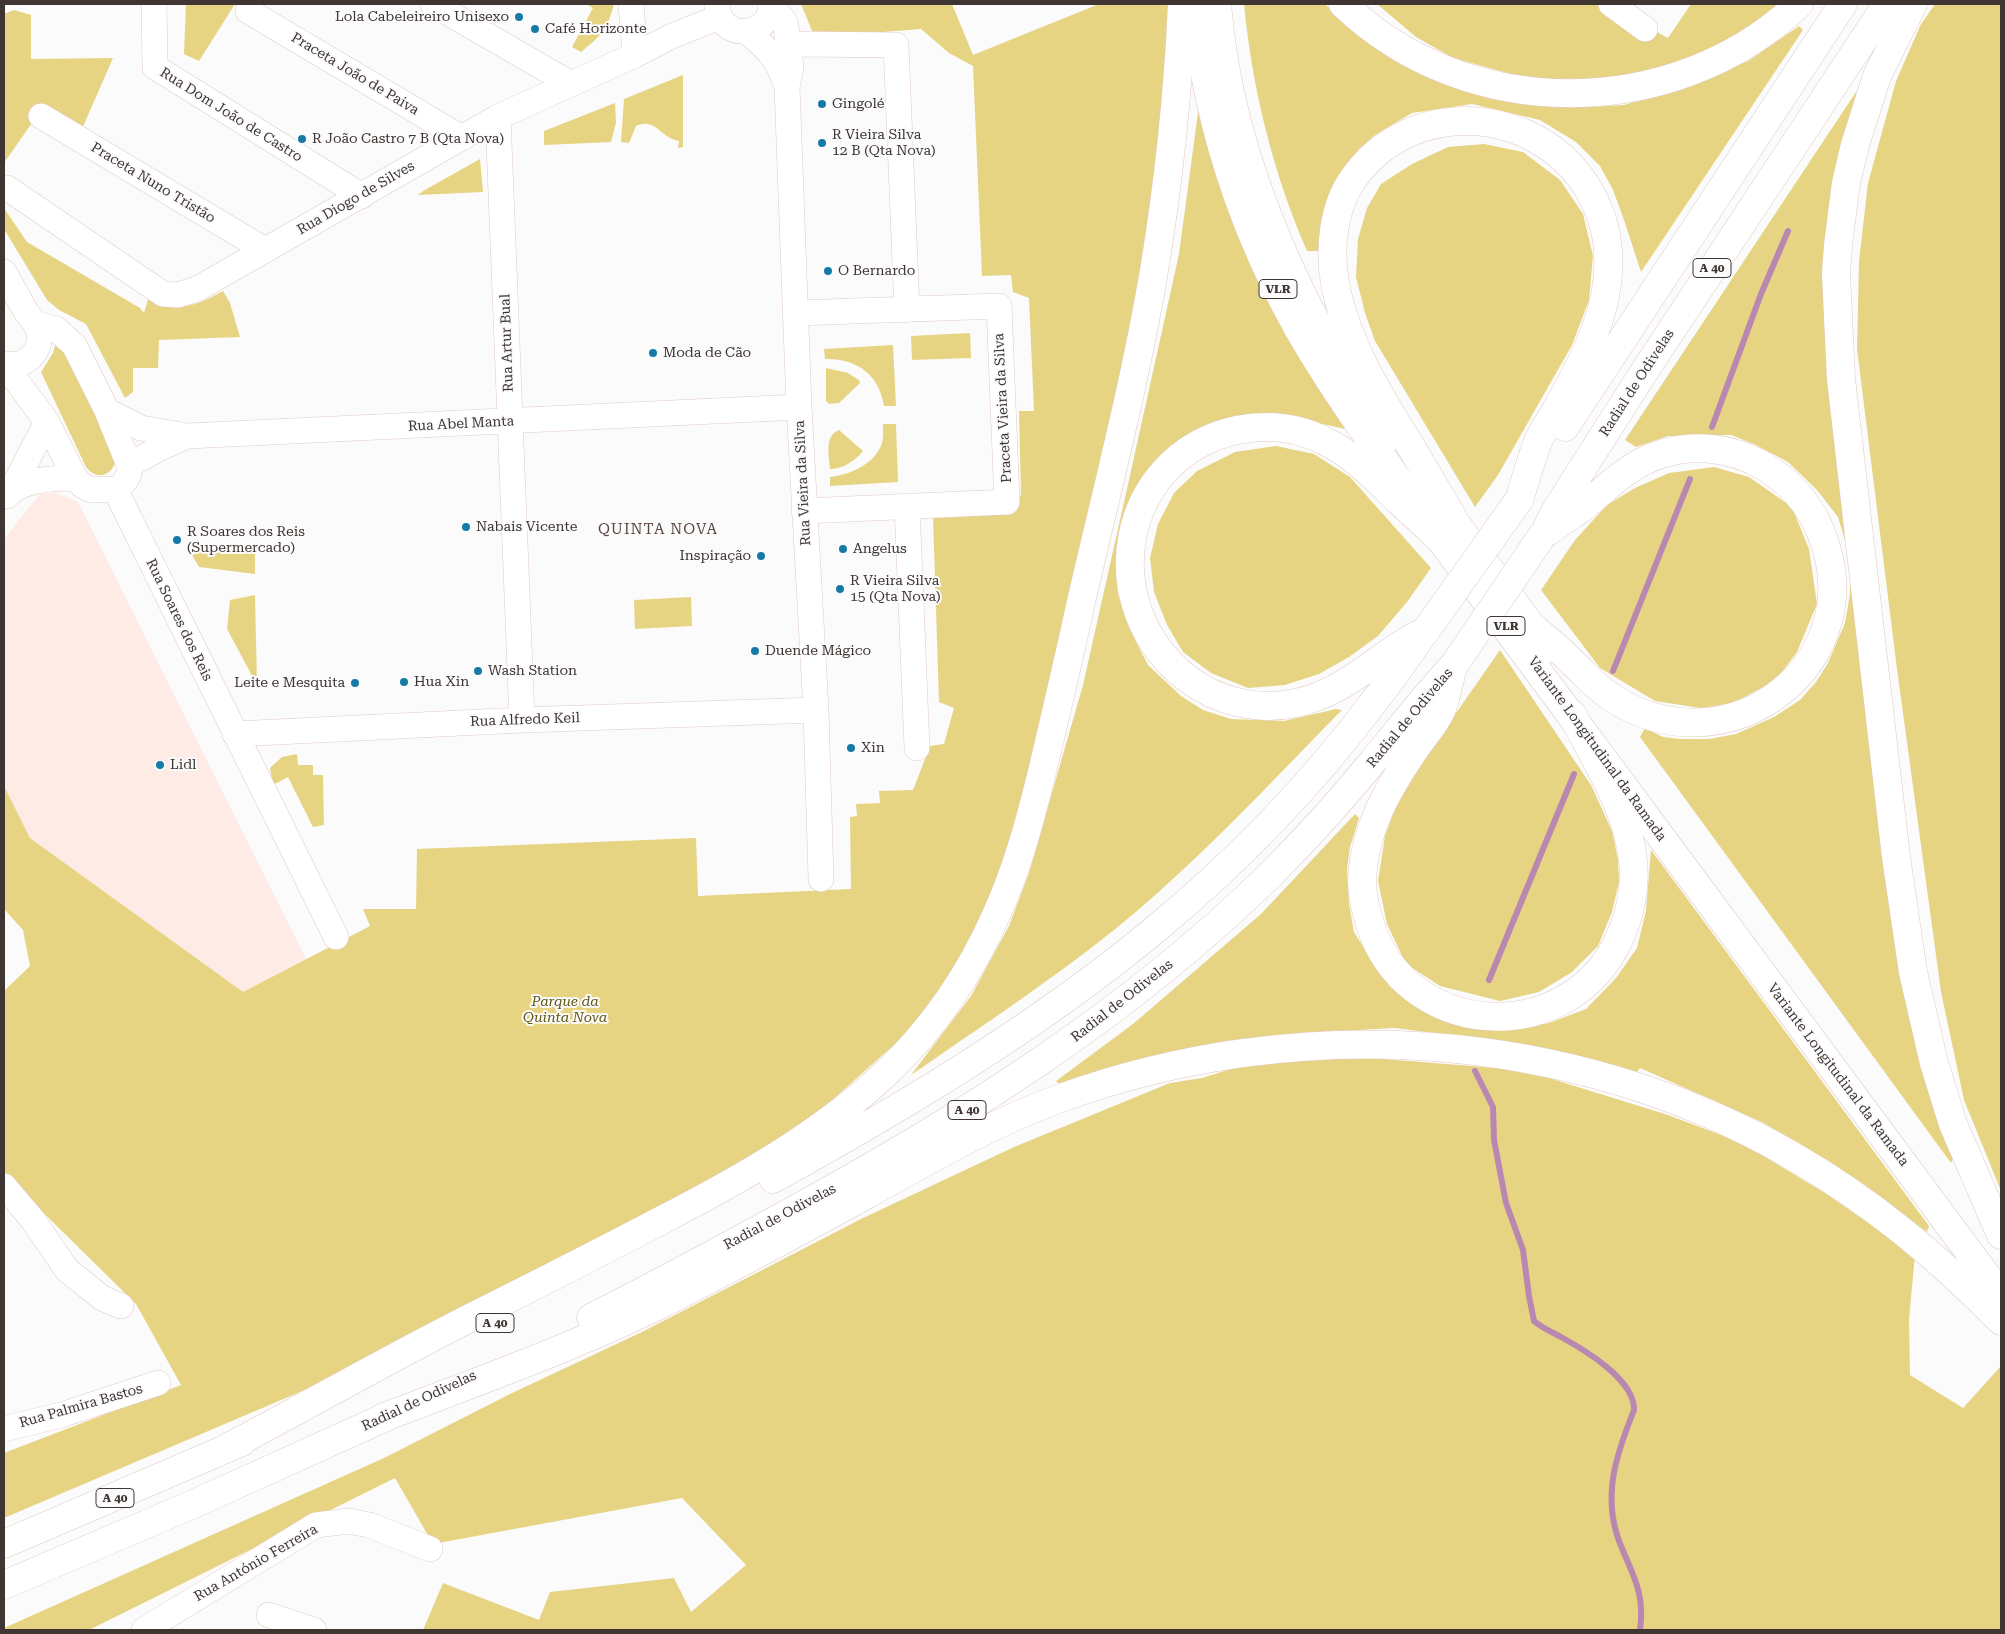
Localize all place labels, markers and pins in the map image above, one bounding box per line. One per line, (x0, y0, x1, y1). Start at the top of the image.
place label: Lola Cabeleireiro Unisexo (335, 9, 509, 25)
marker: Lola Cabeleireiro Unisexo (513, 11, 525, 23)
place label: Café Horizonte (545, 21, 647, 37)
marker: Café Horizonte (529, 23, 541, 35)
place label: Gingolé (832, 96, 885, 112)
marker: Gingolé (816, 98, 828, 110)
place label: R Vieira Silva 12 B (Qta Nova) (832, 127, 936, 160)
place label: R João Castro 7 B (Qta Nova) (312, 131, 504, 147)
marker: R João Castro 7 B (Qta Nova) (296, 133, 308, 145)
marker: R Vieira Silva 12 B (Qta Nova) (816, 137, 828, 149)
place label: O Bernardo (838, 263, 915, 279)
marker: O Bernardo (822, 265, 834, 277)
place label: Moda de Cão (663, 345, 751, 361)
marker: Moda de Cão (647, 347, 659, 359)
place label: Nabais Vicente (476, 519, 577, 535)
marker: Nabais Vicente (460, 521, 472, 533)
place label: R Soares dos Reis (Supermercado) (187, 524, 305, 556)
marker: R Soares dos Reis (Supermercado) (171, 534, 183, 546)
place label: Angelus (853, 541, 907, 557)
marker: Angelus (837, 543, 849, 555)
place label: Inspiração (680, 548, 751, 564)
marker: Inspiração (755, 550, 767, 562)
place label: R Vieira Silva 15 (Qta Nova) (850, 573, 941, 606)
marker: R Vieira Silva 15 (Qta Nova) (834, 583, 846, 595)
place label: Duende Mágico (765, 643, 871, 659)
marker: Duende Mágico (749, 645, 761, 657)
place label: Wash Station (488, 663, 577, 679)
marker: Wash Station (472, 665, 484, 677)
place label: Hua Xin (414, 674, 469, 690)
place label: Leite e Mesquita (234, 675, 345, 691)
marker: Hua Xin (398, 676, 410, 688)
marker: Leite e Mesquita (349, 677, 361, 689)
place label: Xin (861, 740, 885, 756)
marker: Xin (845, 742, 857, 754)
place label: Lidl (170, 757, 196, 773)
marker: Lidl (154, 759, 166, 771)

